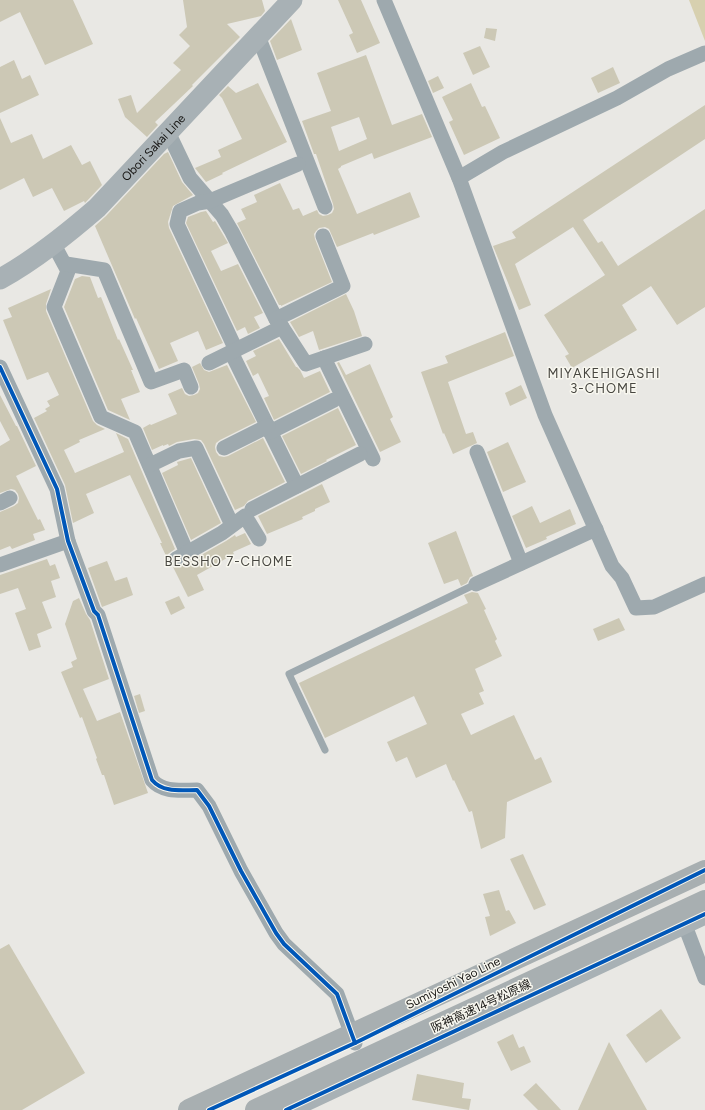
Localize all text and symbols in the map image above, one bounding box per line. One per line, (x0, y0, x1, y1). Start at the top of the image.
street label: Obori Sakai Line (119, 111, 188, 184)
district label: MIYAKEHIGASHI 3-CHOME (548, 366, 660, 396)
district label: BESSHO 7-CHOME (165, 554, 294, 569)
street label: Sumiyoshi Yao Line (404, 954, 503, 1012)
street label: 阪神高速14号松原線 (429, 977, 533, 1035)

